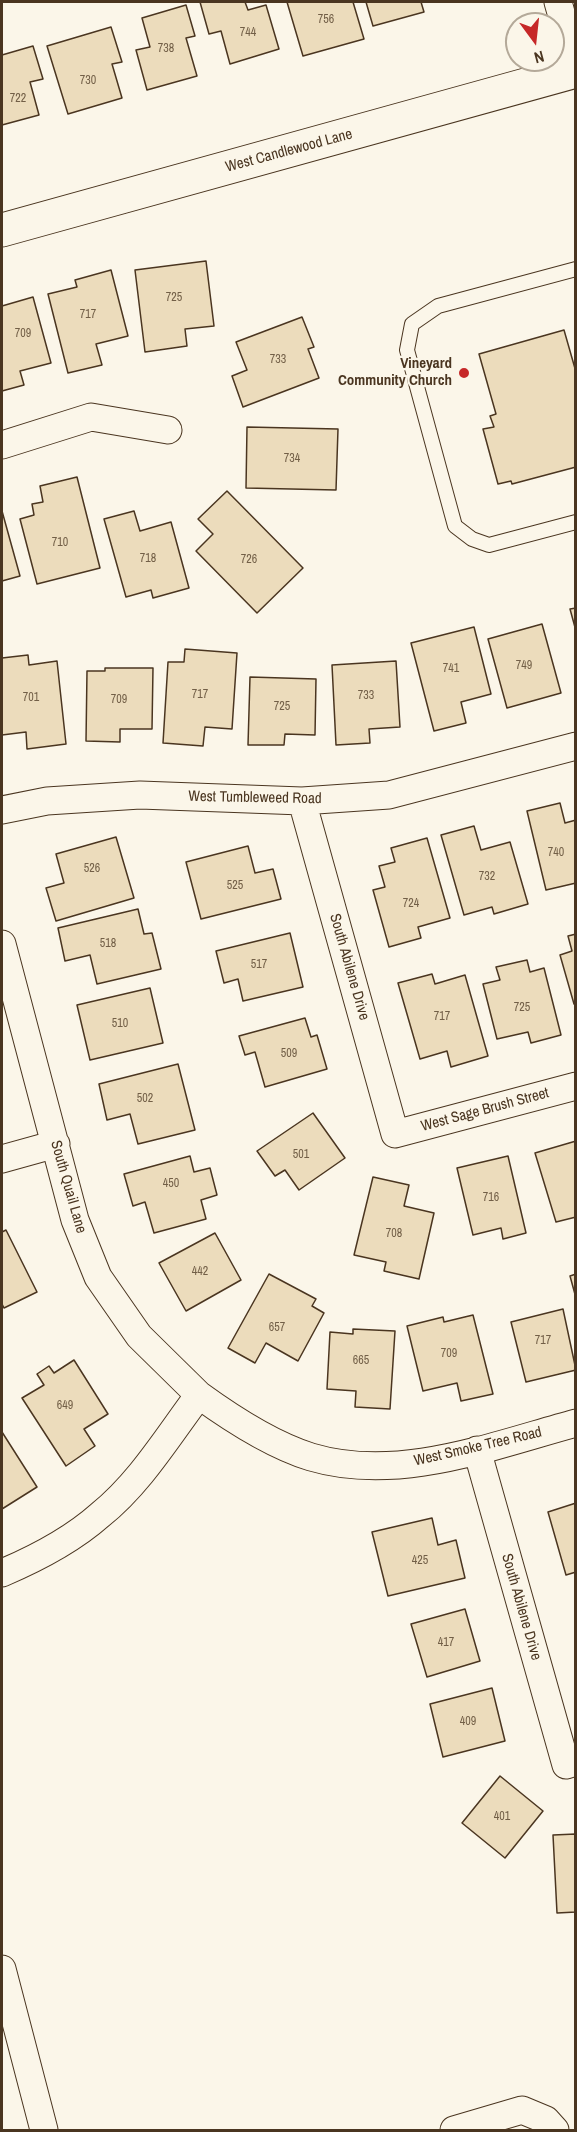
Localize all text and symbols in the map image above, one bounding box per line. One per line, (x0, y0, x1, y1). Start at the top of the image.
north arrow (505, 12, 565, 72)
house number: 756 (318, 13, 334, 27)
house number: 744 (240, 26, 256, 40)
house number: 738 (158, 42, 174, 56)
text: N (532, 46, 547, 69)
house number: 730 (80, 74, 96, 88)
house number: 722 (10, 92, 26, 106)
street label: West Candlewood Lane (224, 125, 354, 177)
house number: 725 (166, 291, 182, 305)
house number: 717 (80, 308, 96, 322)
house number: 709 (15, 327, 31, 341)
house number: 733 (270, 353, 286, 367)
place label: Vineyard Community Church (338, 355, 452, 390)
marker: Vineyard Community Church (457, 366, 471, 380)
house number: 734 (284, 452, 300, 466)
house number: 710 (52, 536, 68, 550)
house number: 718 (140, 552, 156, 566)
house number: 726 (241, 553, 257, 567)
house number: 749 (516, 659, 532, 673)
house number: 741 (443, 662, 459, 676)
house number: 717 (192, 688, 208, 702)
house number: 733 (358, 689, 374, 703)
house number: 701 (23, 691, 39, 705)
house number: 709 (111, 693, 127, 707)
house number: 725 (274, 700, 290, 714)
street label: West Tumbleweed Road (188, 788, 322, 808)
house number: 740 (548, 846, 564, 860)
house number: 526 (84, 862, 100, 876)
house number: 732 (479, 870, 495, 884)
house number: 525 (227, 879, 243, 893)
house number: 724 (403, 897, 419, 911)
street label: South Abilene Drive (325, 912, 373, 1022)
house number: 518 (100, 937, 116, 951)
house number: 517 (251, 958, 267, 972)
house number: 725 (514, 1001, 530, 1015)
house number: 717 (434, 1010, 450, 1024)
house number: 510 (112, 1017, 128, 1031)
house number: 509 (281, 1047, 297, 1061)
street label: West Sage Brush Street (419, 1084, 551, 1136)
house number: 502 (137, 1092, 153, 1106)
street label: South Quail Lane (46, 1139, 90, 1235)
house number: 501 (293, 1148, 309, 1162)
house number: 450 (163, 1177, 179, 1191)
house number: 716 (483, 1191, 499, 1205)
house number: 708 (386, 1227, 402, 1241)
house number: 442 (192, 1265, 208, 1279)
house number: 657 (269, 1321, 285, 1335)
house number: 717 (535, 1334, 551, 1348)
house number: 709 (441, 1347, 457, 1361)
house number: 665 (353, 1354, 369, 1368)
house number: 649 (57, 1399, 73, 1413)
street label: West Smoke Tree Road (412, 1424, 544, 1470)
street label: South Abilene Drive (497, 1552, 545, 1662)
house number: 425 (412, 1554, 428, 1568)
house number: 417 (438, 1636, 454, 1650)
house number: 409 (460, 1715, 476, 1729)
house number: 401 (494, 1810, 510, 1824)

